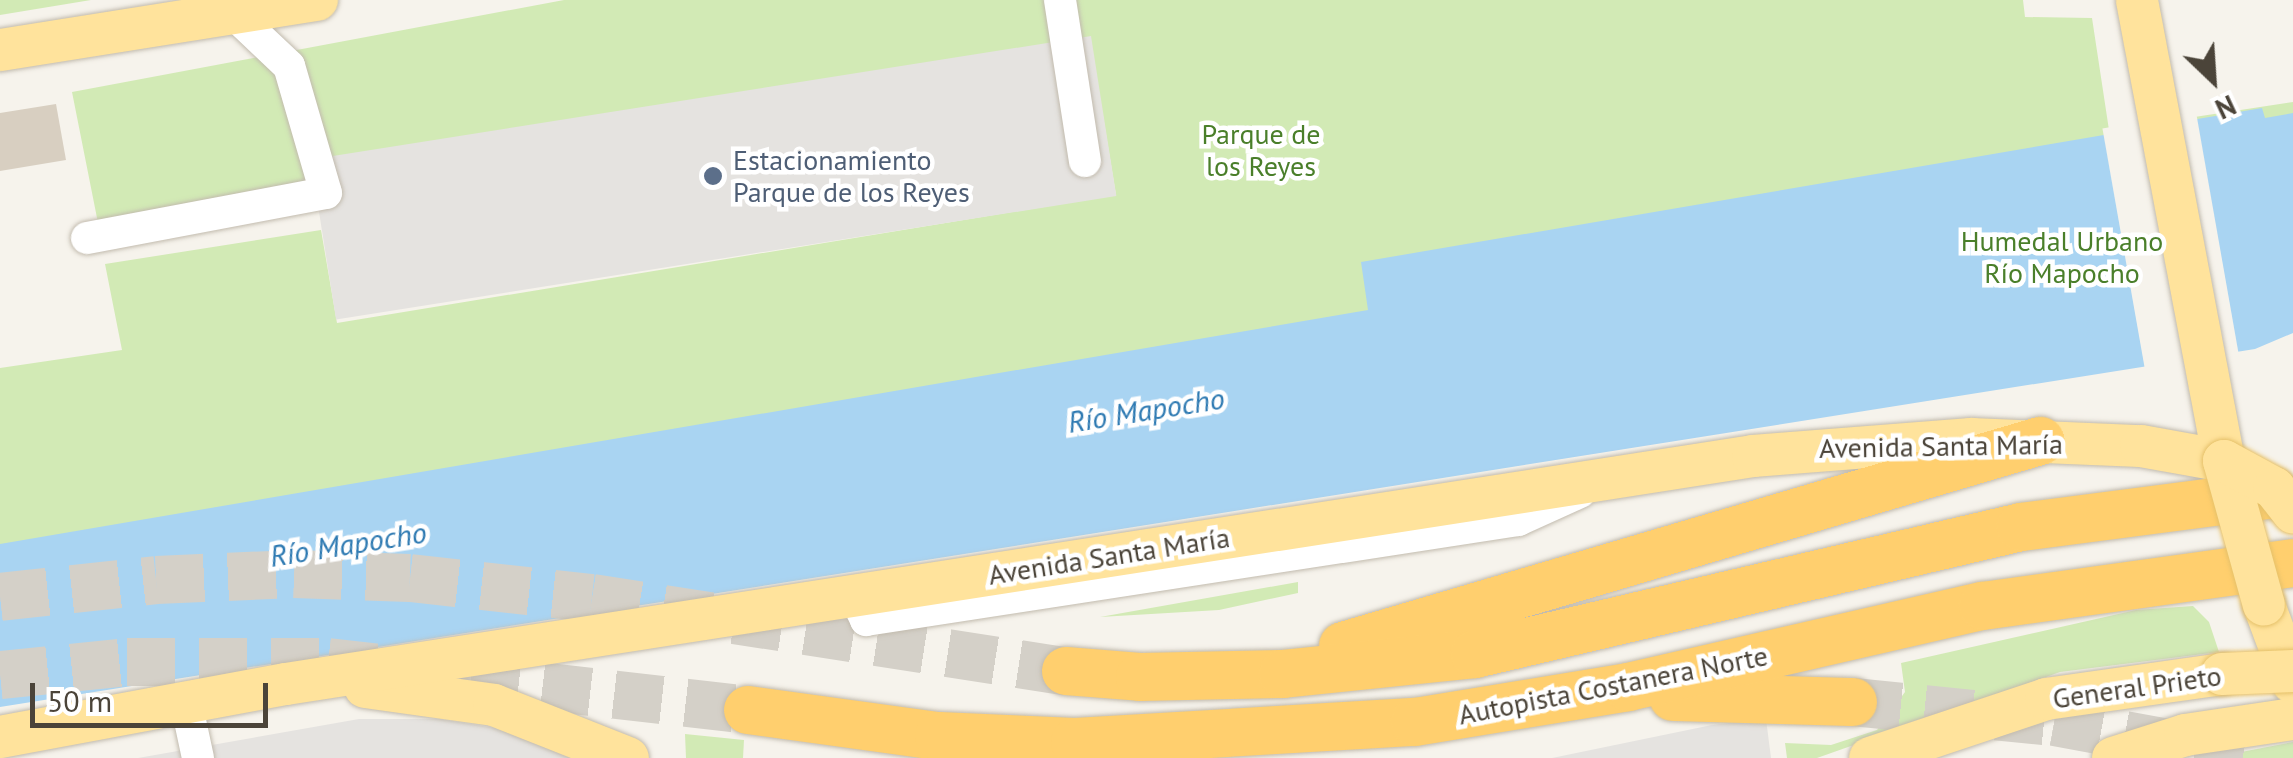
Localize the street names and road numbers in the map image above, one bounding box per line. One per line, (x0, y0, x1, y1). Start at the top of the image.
street label: Avenida Santa María (1819, 427, 2063, 465)
street label: Avenida Santa María (986, 520, 1232, 592)
street label: Autopista Costanera Norte (1456, 639, 1770, 731)
street label: General Prieto (2050, 659, 2224, 715)

